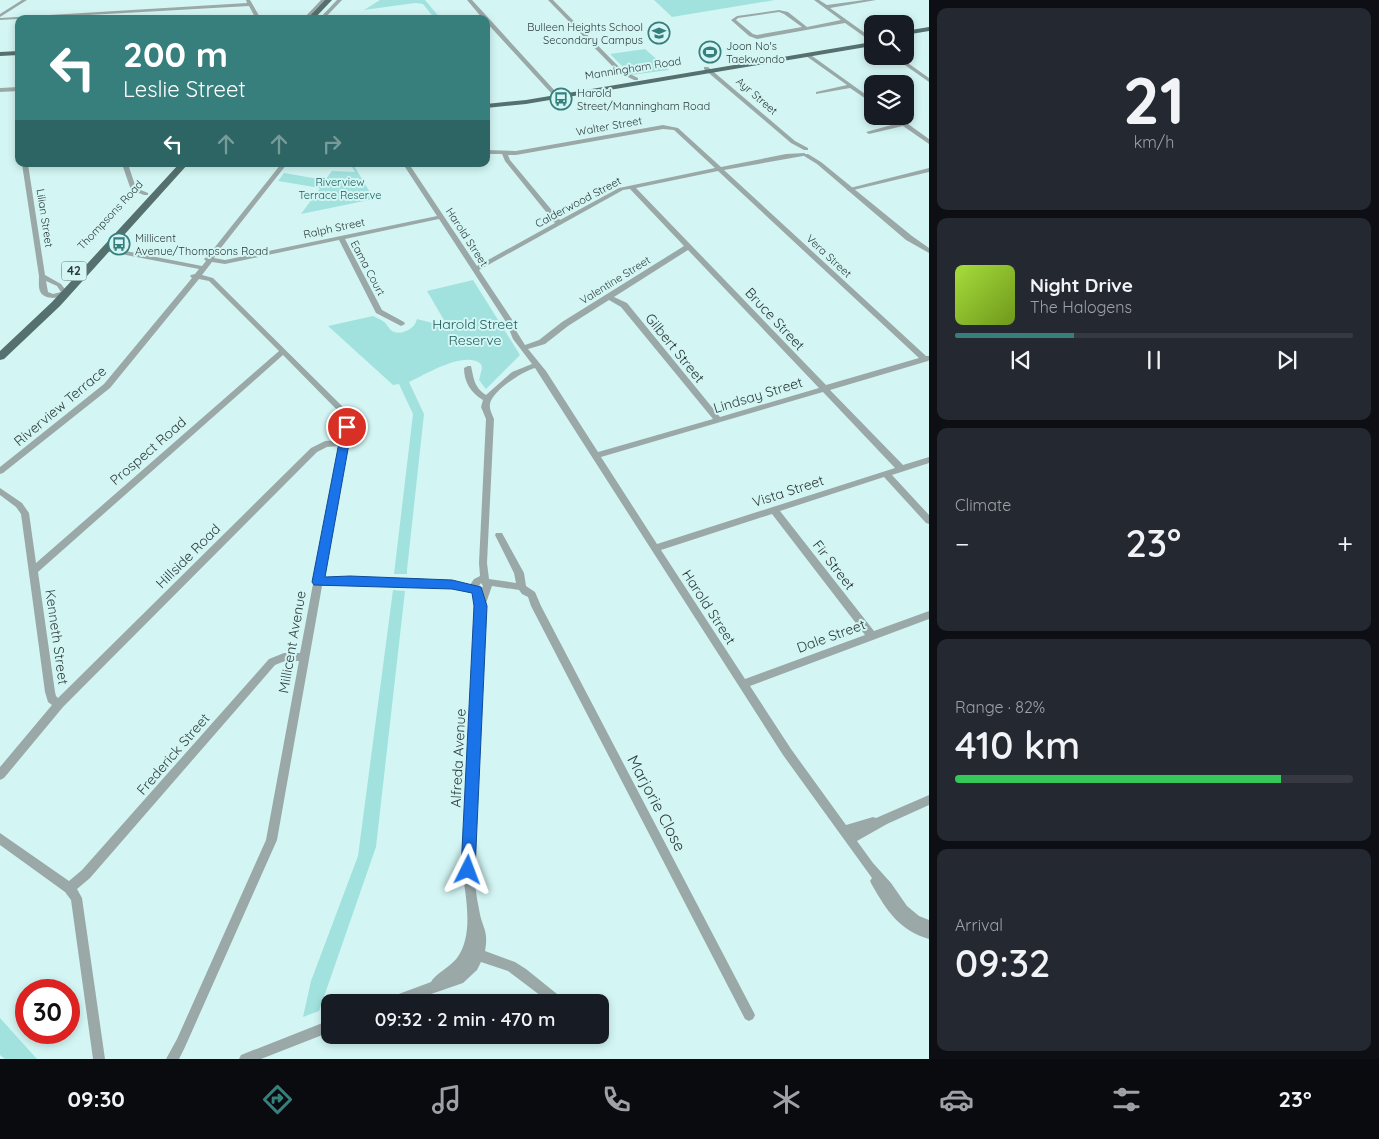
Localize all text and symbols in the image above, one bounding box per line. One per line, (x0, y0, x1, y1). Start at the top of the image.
map controls (864, 15, 914, 125)
button: search (864, 15, 914, 65)
place label: Bulleen Heights School Secondary Campus (527, 20, 643, 47)
school or university icon: Bulleen Heights School Secondary Campus (647, 21, 671, 45)
text: 200 m (123, 32, 228, 76)
icon: left (40, 35, 105, 100)
place label: Joon No's Taekwondo (726, 39, 785, 66)
sports icon: Joon No's Taekwondo (698, 40, 722, 64)
street label: Manningham Road (584, 53, 682, 83)
text: 21 (1123, 59, 1185, 140)
street label: Ayr Street (733, 74, 781, 118)
text: Leslie Street (123, 75, 246, 103)
button: layers (864, 75, 914, 125)
place label: Harold Street/Manningham Road (577, 86, 710, 113)
bus stop icon: Harold Street/Manningham Road (549, 87, 573, 111)
street label: Walter Street (575, 113, 643, 139)
icon: left (159, 130, 187, 158)
icon: ahead (212, 130, 240, 158)
icon: ahead (265, 130, 293, 158)
icon: right (318, 130, 346, 158)
text: km/h (1134, 132, 1174, 152)
street label: Calderwood Street (533, 173, 624, 231)
park label: Riverview Terrace Reserve (298, 175, 382, 202)
street label: Thompsons Road (74, 177, 146, 253)
street label: Lilian Street (33, 188, 57, 249)
street label: Harold Street (443, 205, 491, 269)
street label: Ralph Street (302, 215, 366, 241)
place label: Millicent Avenue/Thompsons Road (135, 231, 268, 258)
street label: Vera Street (803, 231, 855, 281)
bus stop icon: Millicent Avenue/Thompsons Road (107, 232, 131, 256)
street label: Eama Court (348, 238, 389, 298)
street label: Valentine Street (577, 253, 653, 307)
road number: 42 (62, 262, 86, 280)
text: Night Drive (1030, 273, 1133, 297)
street label: Bruce Street (741, 284, 809, 354)
text: The Halogens (1030, 297, 1132, 317)
street label: Gilbert Street (641, 309, 709, 387)
park label: Harold Street Reserve (432, 315, 518, 349)
icon: previous (1007, 346, 1035, 374)
icon: pause (1140, 346, 1168, 374)
icon: next (1273, 346, 1301, 374)
street label: Riverview Terrace (10, 362, 110, 450)
street label: Lindsay Street (711, 373, 805, 417)
pin (326, 406, 368, 448)
street label: Prospect Road (106, 413, 190, 489)
icon: arrive (333, 413, 361, 441)
street label: Vista Street (750, 471, 826, 511)
text: Climate (955, 495, 1011, 515)
text: 23° (1125, 519, 1181, 567)
street label: Hillside Road (152, 520, 224, 592)
text: − (955, 526, 970, 561)
text: + (1337, 526, 1353, 561)
street label: Fir Street (809, 536, 859, 594)
street label: Harold Street (678, 566, 740, 648)
street label: Kenneth Street (41, 588, 73, 686)
street label: Millicent Avenue (274, 589, 310, 695)
street label: Dale Street (794, 615, 868, 657)
text: Range · 82% (955, 697, 1045, 717)
street label: Alfreda Avenue (446, 708, 470, 808)
street label: Frederick Street (133, 709, 214, 799)
text: 410 km (955, 721, 1080, 769)
street label: Marjorie Close (623, 751, 691, 855)
position arrow (441, 843, 493, 895)
text: Arrival (955, 915, 1003, 935)
text: 09:32 (955, 939, 1051, 987)
speed limit sign: 30 (15, 979, 80, 1044)
text: 09:32 · 2 min · 470 m (375, 1007, 555, 1031)
icon: directions (260, 1082, 295, 1117)
icon: music (429, 1082, 464, 1117)
icon: phone (599, 1082, 634, 1117)
icon: climate (769, 1082, 804, 1117)
icon: car (939, 1082, 974, 1117)
icon: filters (1109, 1082, 1144, 1117)
text: 09:30 (67, 1085, 125, 1113)
text: 23° (1279, 1085, 1312, 1113)

